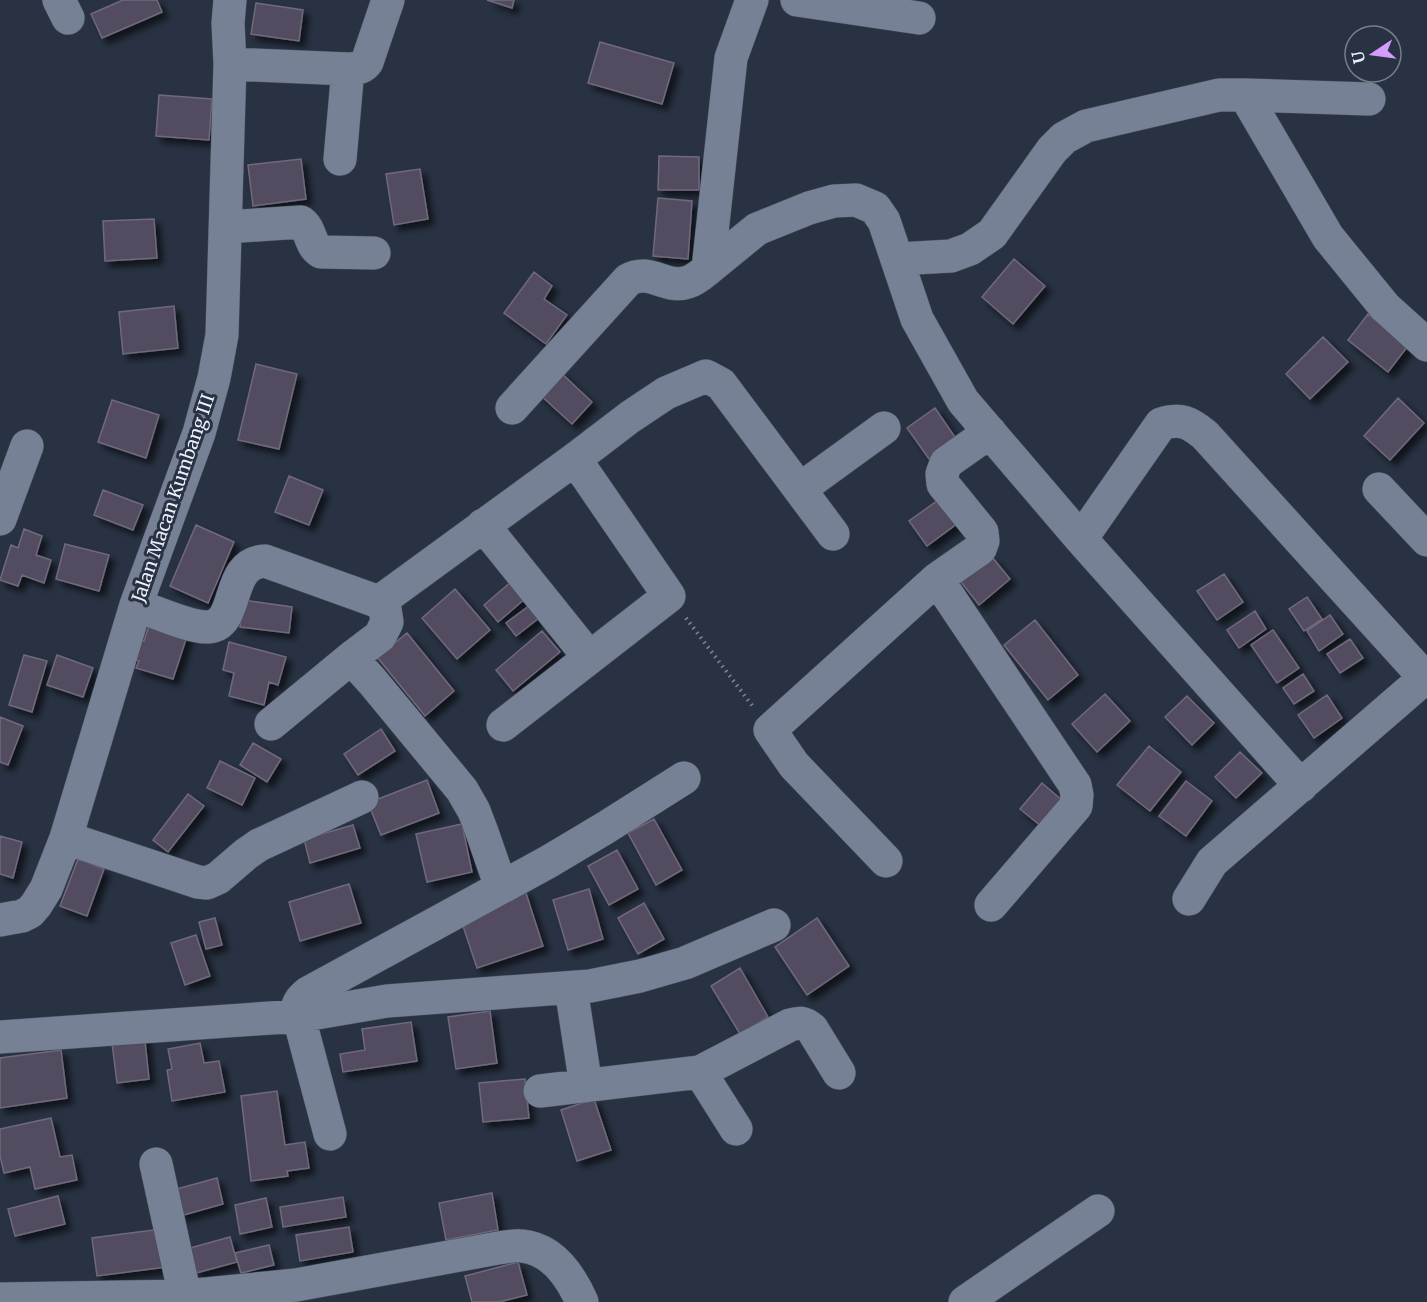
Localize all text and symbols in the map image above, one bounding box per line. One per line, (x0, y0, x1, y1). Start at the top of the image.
north arrow (1343, 24, 1403, 84)
text: U (1347, 49, 1369, 65)
street label: Jalan Macan Kumbang III (126, 391, 219, 606)

